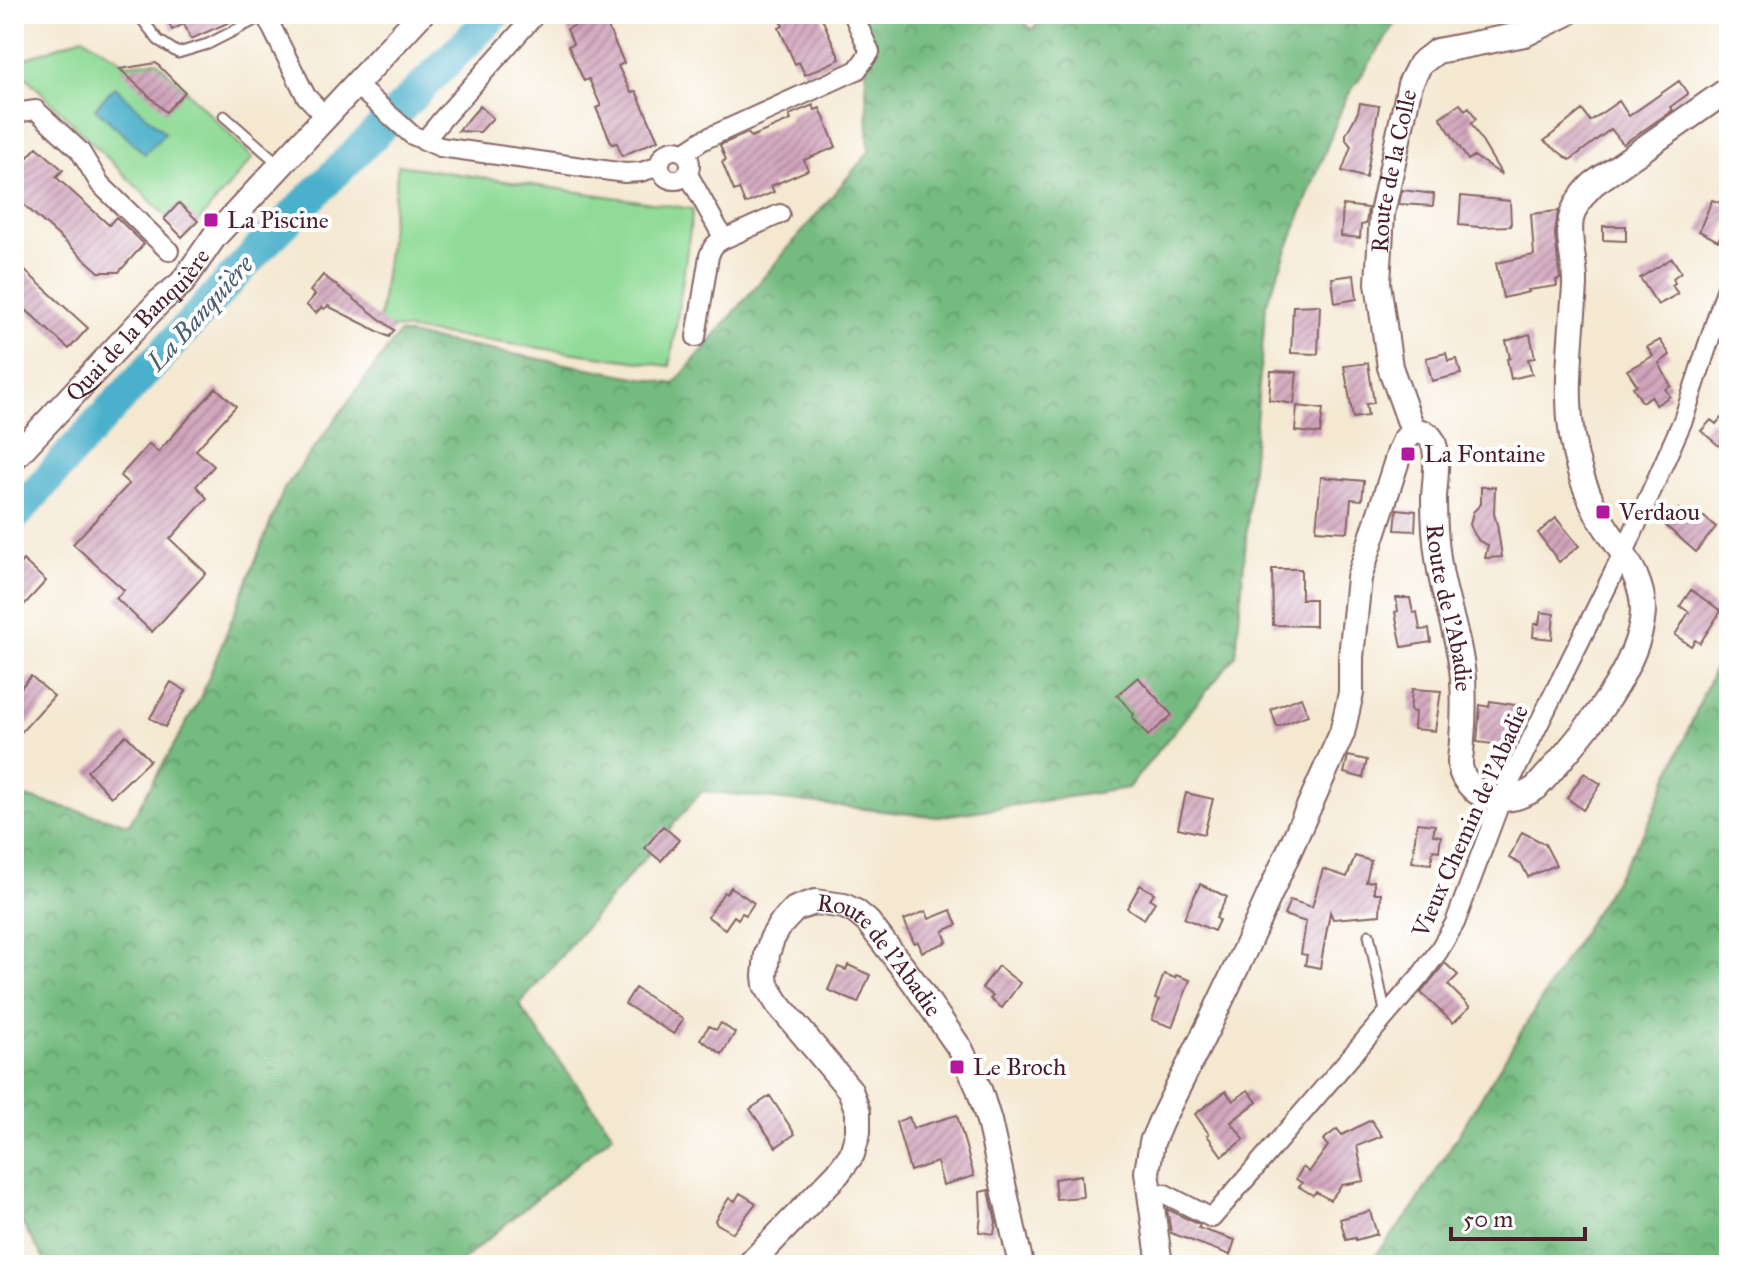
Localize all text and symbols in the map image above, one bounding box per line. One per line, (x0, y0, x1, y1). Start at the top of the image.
street label: Route de la Colle (1365, 87, 1423, 254)
place label: La Piscine (227, 205, 329, 235)
marker: La Piscine (202, 211, 220, 229)
street label: Quai de la Banquière (59, 243, 216, 408)
water label: La Banquière (139, 248, 261, 378)
place label: La Fontaine (1424, 439, 1546, 469)
marker: La Fontaine (1399, 445, 1417, 463)
place label: Verdaou (1618, 497, 1700, 527)
marker: Verdaou (1594, 503, 1612, 521)
street label: Route de l'Abadie (1420, 523, 1479, 692)
street label: Vieux Chemin de l'Abadie (1405, 700, 1535, 943)
street label: Route de l'Abadie (815, 887, 948, 1022)
place label: Le Broch (973, 1052, 1066, 1082)
marker: Le Broch (948, 1058, 966, 1076)
scale bar (1451, 1191, 1585, 1241)
text: 50 m (1463, 1204, 1513, 1234)

